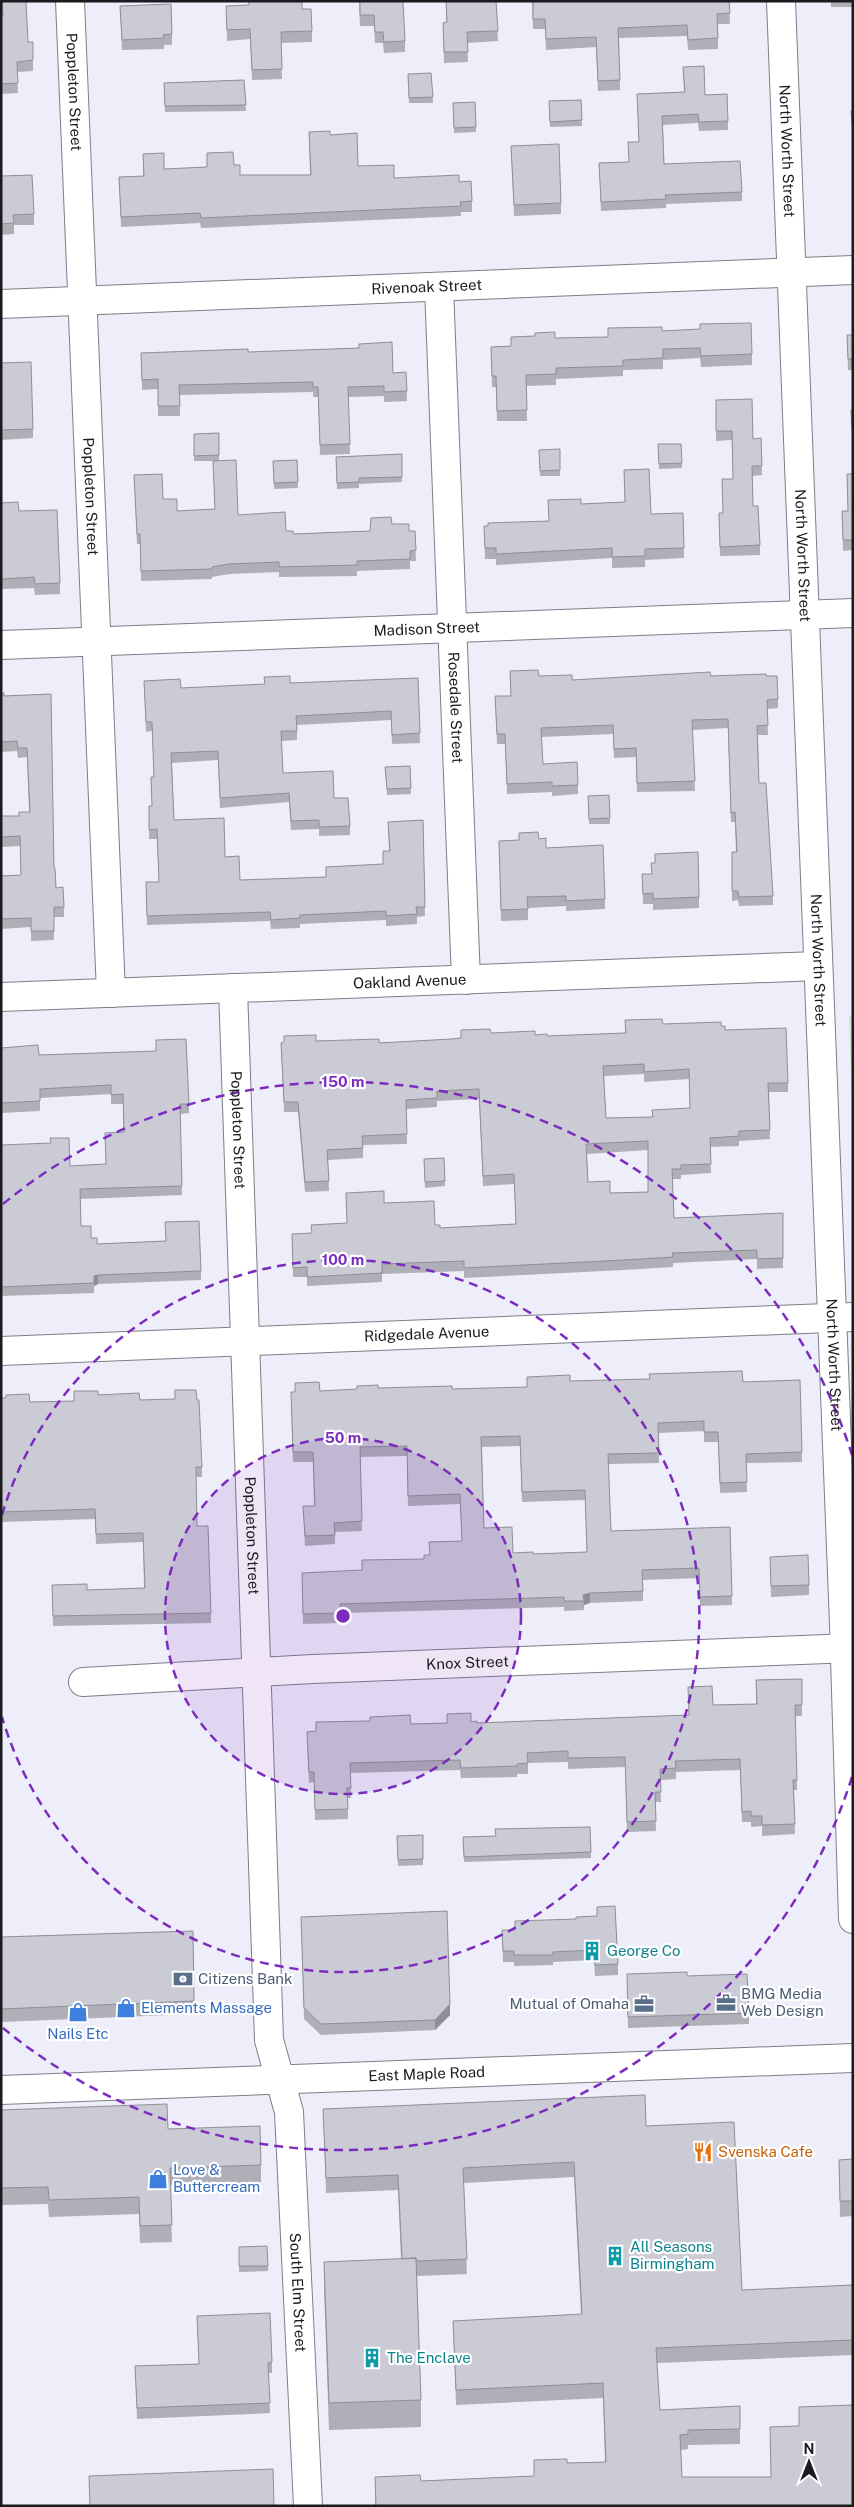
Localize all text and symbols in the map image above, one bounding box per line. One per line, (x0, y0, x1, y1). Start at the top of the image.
street label: Poppleton Street (63, 32, 85, 152)
street label: North Worth Street (776, 84, 798, 218)
street label: Rivenoak Street (371, 276, 483, 297)
street label: Poppleton Street (80, 437, 102, 556)
street label: North Worth Street (792, 489, 814, 622)
street label: Madison Street (373, 618, 480, 639)
street label: Rosedale Street (445, 651, 467, 764)
street label: North Worth Street (808, 894, 830, 1027)
street label: Oakland Avenue (353, 970, 467, 992)
street label: Poppleton Street (228, 1070, 249, 1190)
text: 150 m (321, 1073, 365, 1090)
text: 100 m (322, 1251, 364, 1268)
street label: North Worth Street (823, 1298, 845, 1432)
street label: Ridgedale Avenue (364, 1323, 490, 1345)
text: 50 m (325, 1429, 361, 1446)
street label: Poppleton Street (242, 1476, 263, 1595)
centre of rings (334, 1607, 352, 1625)
street label: Knox Street (426, 1652, 509, 1673)
building icon: George Co (581, 1940, 603, 1962)
place label: George Co (607, 1942, 681, 1959)
bank icon: Citizens Bank (172, 1968, 194, 1990)
place label: Citizens Bank (198, 1970, 292, 1987)
place label: BMG Media Web Design (741, 1985, 824, 2019)
office icon: BMG Media Web Design (715, 1992, 737, 2014)
office icon: Mutual of Omaha (633, 1993, 655, 2015)
place label: Mutual of Omaha (509, 1995, 629, 2012)
shop icon: Elements Massage (115, 1997, 137, 2019)
place label: Elements Massage (141, 1999, 272, 2016)
shop icon: Nails Etc (67, 2001, 89, 2023)
place label: Nails Etc (47, 2025, 109, 2042)
street label: East Maple Road (368, 2063, 485, 2084)
restaurant icon: Svenska Cafe (692, 2141, 714, 2163)
place label: Svenska Cafe (718, 2143, 813, 2160)
place label: Love & Buttercream (173, 2161, 260, 2195)
shop icon: Love & Buttercream (147, 2168, 169, 2190)
street label: South Elm Street (287, 2232, 310, 2353)
place label: All Seasons Birmingham (630, 2238, 714, 2272)
building icon: All Seasons Birmingham (604, 2245, 626, 2267)
building icon: The Enclave (361, 2347, 383, 2369)
place label: The Enclave (387, 2349, 471, 2366)
north arrow (784, 2437, 834, 2487)
text: N (804, 2441, 814, 2457)

